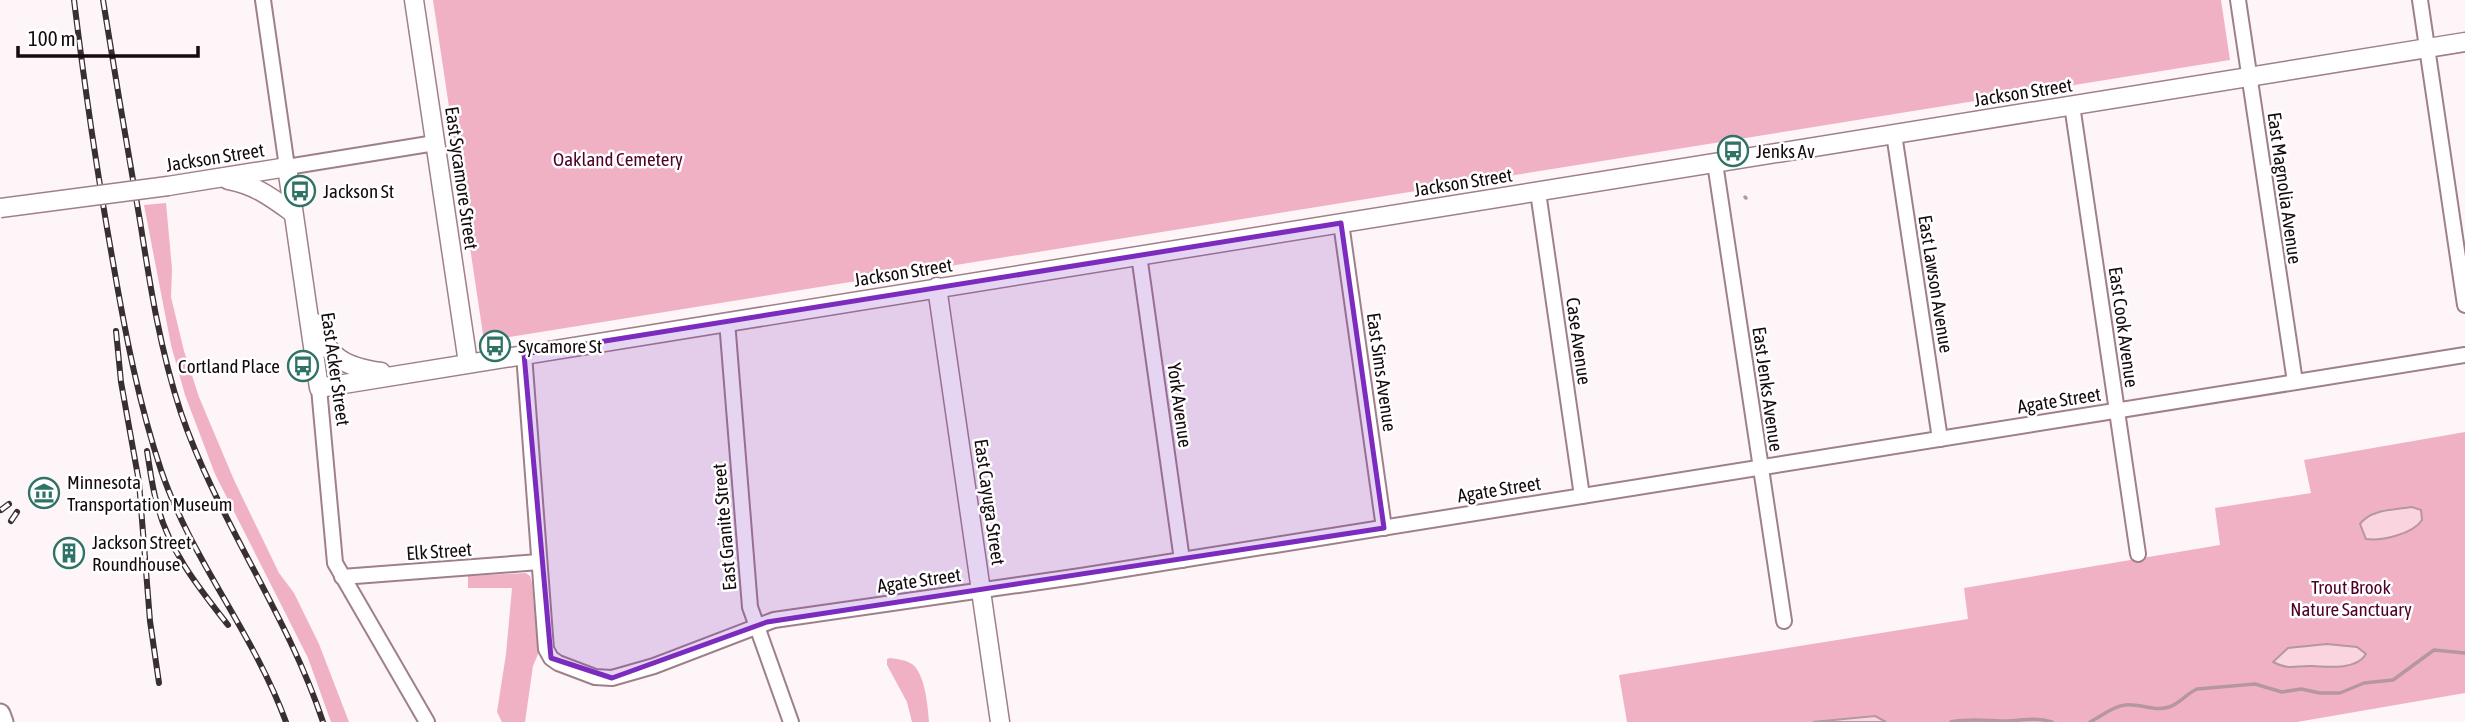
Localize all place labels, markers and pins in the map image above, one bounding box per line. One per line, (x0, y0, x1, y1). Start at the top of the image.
bus stop icon: Jenks Av (1716, 134, 1750, 168)
place label: Jenks Av (1756, 140, 1815, 162)
bus stop icon: Jackson St (283, 174, 317, 208)
place label: Jackson St (323, 180, 394, 202)
bus stop icon: Sycamore St (478, 329, 512, 363)
place label: Sycamore St (518, 335, 602, 357)
bus stop icon: Cortland Place (286, 349, 320, 383)
place label: Cortland Place (178, 355, 280, 377)
place label: Minnesota Transportation Museum (67, 471, 233, 515)
museum icon: Minnesota Transportation Museum (27, 476, 61, 510)
place label: Jackson Street Roundhouse (92, 531, 191, 575)
building icon: Jackson Street Roundhouse (52, 536, 86, 570)

